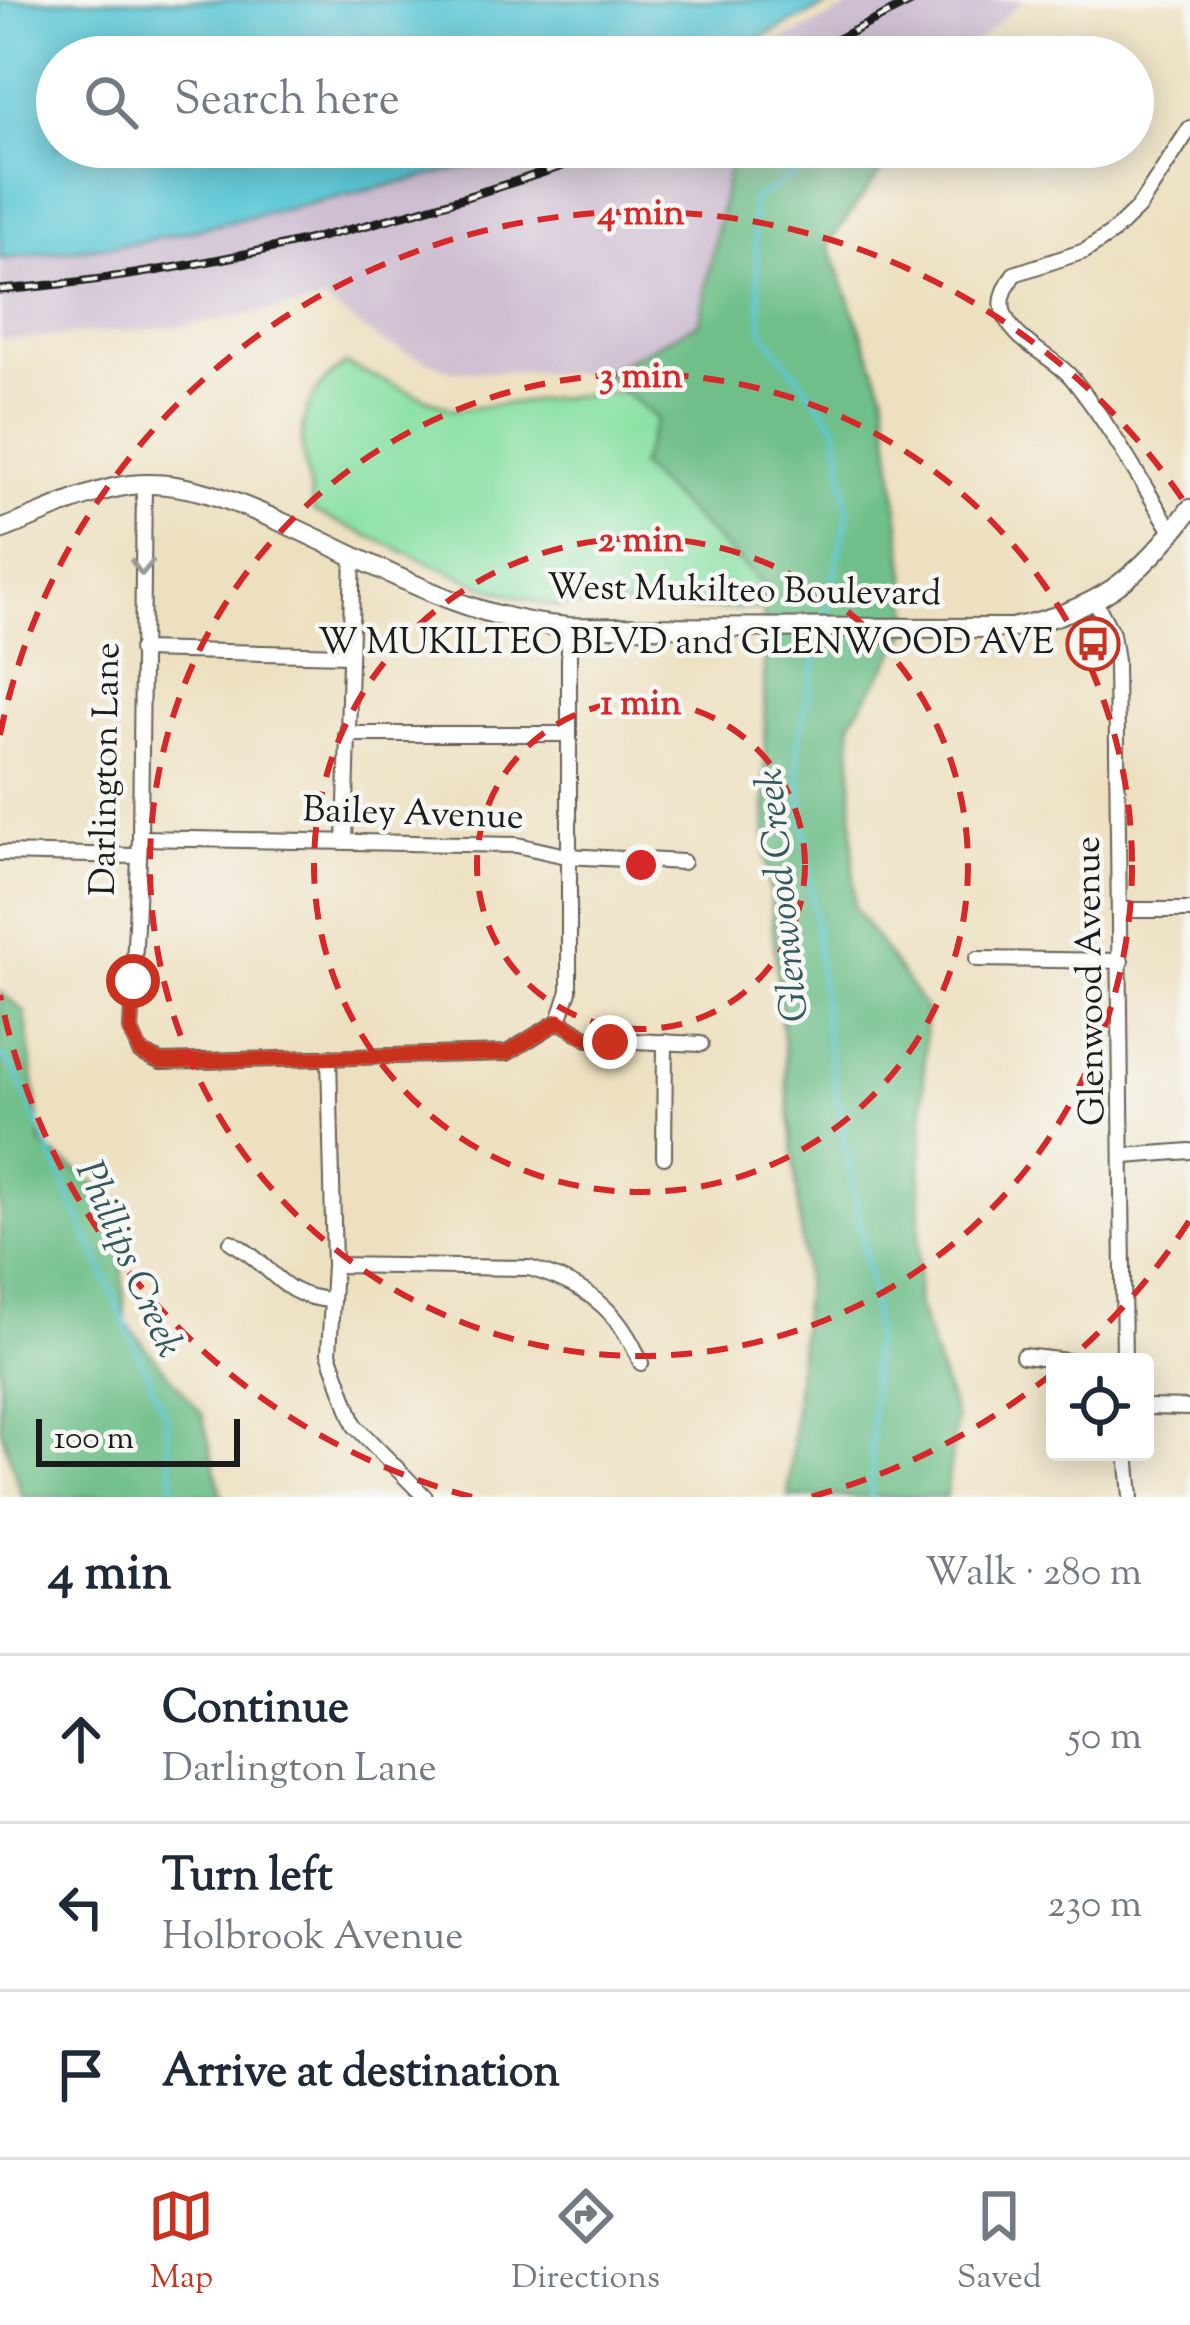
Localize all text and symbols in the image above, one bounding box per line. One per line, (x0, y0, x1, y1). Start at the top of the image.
search box (36, 36, 1154, 168)
icon: search (78, 69, 144, 135)
text: Search here (174, 70, 400, 135)
text: 4 min (596, 189, 685, 241)
text: 3 min (599, 352, 683, 404)
text: 2 min (598, 516, 685, 568)
one-way arrow (129, 558, 155, 577)
street label: West Mukilteo Boulevard (546, 563, 942, 621)
bus stop icon: W MUKILTEO BLVD and GLENWOOD AVE (1065, 616, 1121, 672)
place label: W MUKILTEO BLVD and GLENWOOD AVE (318, 618, 1054, 670)
street label: Darlington Lane (79, 642, 135, 896)
text: 1 min (600, 679, 682, 731)
water label: Glenwood Creek (744, 766, 826, 1024)
street label: Bailey Avenue (302, 785, 524, 845)
street label: Glenwood Avenue (1063, 836, 1121, 1126)
centre of rings (620, 844, 662, 886)
route start (106, 954, 160, 1008)
route end (583, 1015, 637, 1069)
water label: Phillips Creek (59, 1153, 195, 1367)
map controls (1046, 1353, 1154, 1461)
button: locate (1046, 1353, 1154, 1461)
scale bar (36, 1413, 240, 1466)
text: 100 m (54, 1416, 134, 1464)
text: 4 min (48, 1539, 171, 1612)
text: Walk · 280 m (925, 1547, 1142, 1603)
text: Continue (162, 1678, 349, 1743)
icon: ahead (48, 1706, 114, 1772)
text: 50 m (1067, 1711, 1142, 1767)
text: Darlington Lane (162, 1743, 437, 1799)
text: Turn left (162, 1846, 333, 1911)
icon: left (48, 1874, 114, 1940)
text: 230 m (1047, 1879, 1142, 1935)
text: Holbrook Avenue (162, 1911, 463, 1967)
icon: arrive (48, 2042, 114, 2108)
text: Arrive at destination (162, 2042, 560, 2107)
tab: Map (148, 2183, 214, 2303)
tab: Directions (511, 2183, 660, 2303)
tab: Saved (957, 2183, 1042, 2303)

